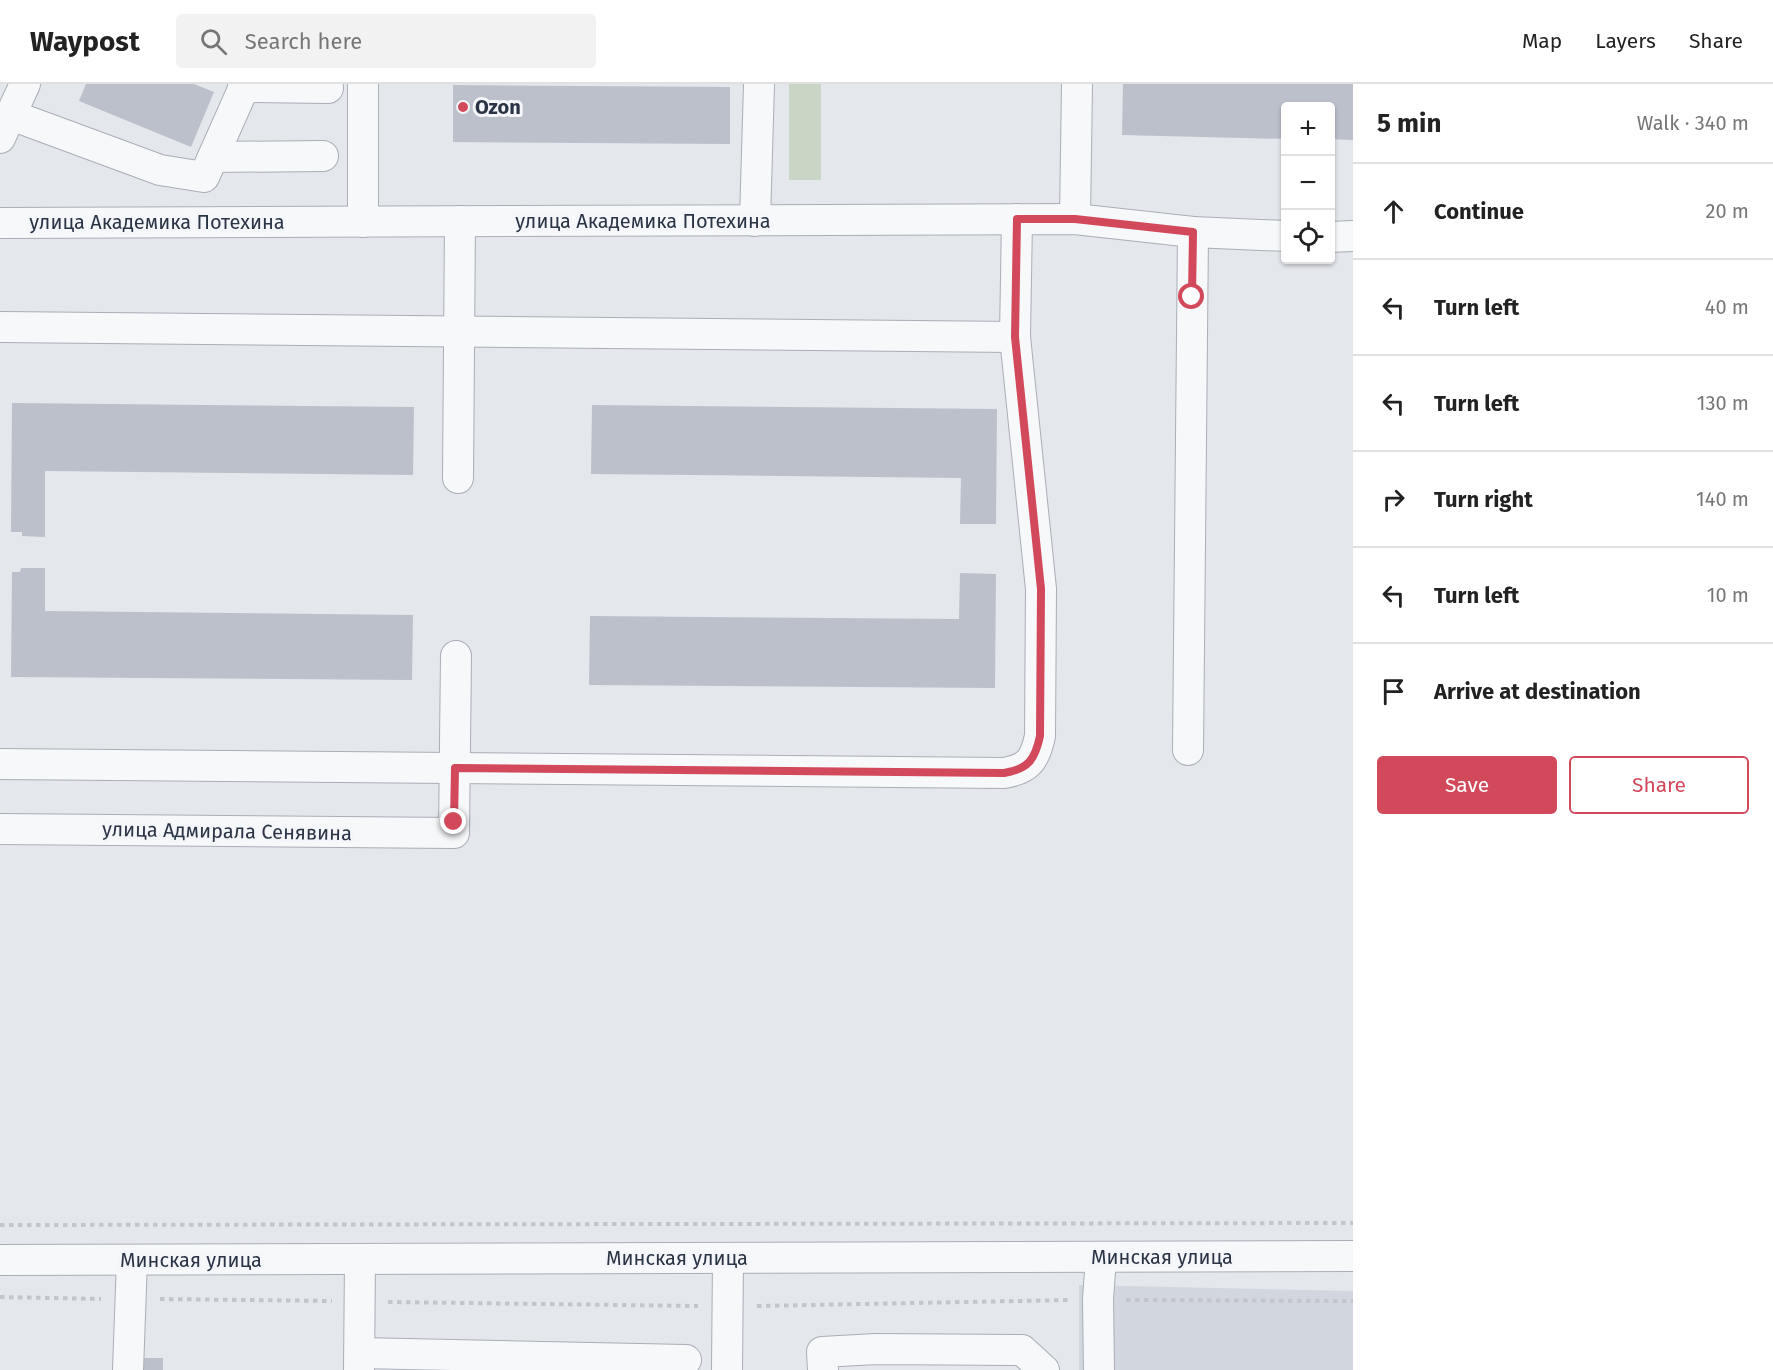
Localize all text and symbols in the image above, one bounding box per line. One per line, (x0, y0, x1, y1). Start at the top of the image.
search box (176, 14, 596, 68)
text: Waypost (30, 25, 140, 58)
icon: search (197, 25, 230, 58)
text: Search here (245, 28, 362, 55)
text: Map (1522, 28, 1562, 54)
text: Layers (1595, 28, 1656, 54)
text: Share (1689, 28, 1743, 54)
place label: Ozon (475, 95, 521, 119)
marker: Ozon (456, 100, 470, 114)
map controls (1281, 102, 1335, 264)
button: + (1281, 102, 1335, 156)
text: 5 min (1377, 108, 1441, 139)
text: Walk · 340 m (1637, 111, 1749, 135)
button: − (1281, 156, 1335, 210)
icon: ahead (1377, 195, 1410, 228)
text: Continue (1434, 198, 1524, 225)
text: 20 m (1706, 199, 1749, 223)
street label: улица Академика Потехина (515, 209, 771, 233)
street label: улица Академика Потехина (29, 210, 285, 234)
button: locate (1281, 210, 1335, 264)
route start (1178, 283, 1204, 309)
icon: left (1377, 291, 1410, 324)
text: Turn left (1434, 294, 1519, 321)
text: 40 m (1705, 295, 1749, 319)
icon: left (1377, 387, 1410, 420)
text: Turn left (1434, 390, 1519, 417)
text: 130 m (1697, 391, 1749, 415)
icon: right (1377, 483, 1410, 516)
text: Turn right (1434, 486, 1533, 513)
text: 140 m (1696, 487, 1749, 511)
icon: left (1377, 579, 1410, 612)
text: Turn left (1434, 582, 1519, 609)
text: 10 m (1707, 583, 1749, 607)
icon: arrive (1377, 675, 1410, 708)
text: Arrive at destination (1434, 678, 1641, 705)
button: Save (1377, 756, 1557, 814)
button: Share (1569, 756, 1749, 814)
route end (440, 808, 466, 834)
street label: улица Адмирала Сенявина (102, 817, 352, 845)
street label: Минская улица (1091, 1245, 1233, 1269)
street label: Минская улица (606, 1246, 748, 1270)
street label: Минская улица (120, 1248, 262, 1272)

